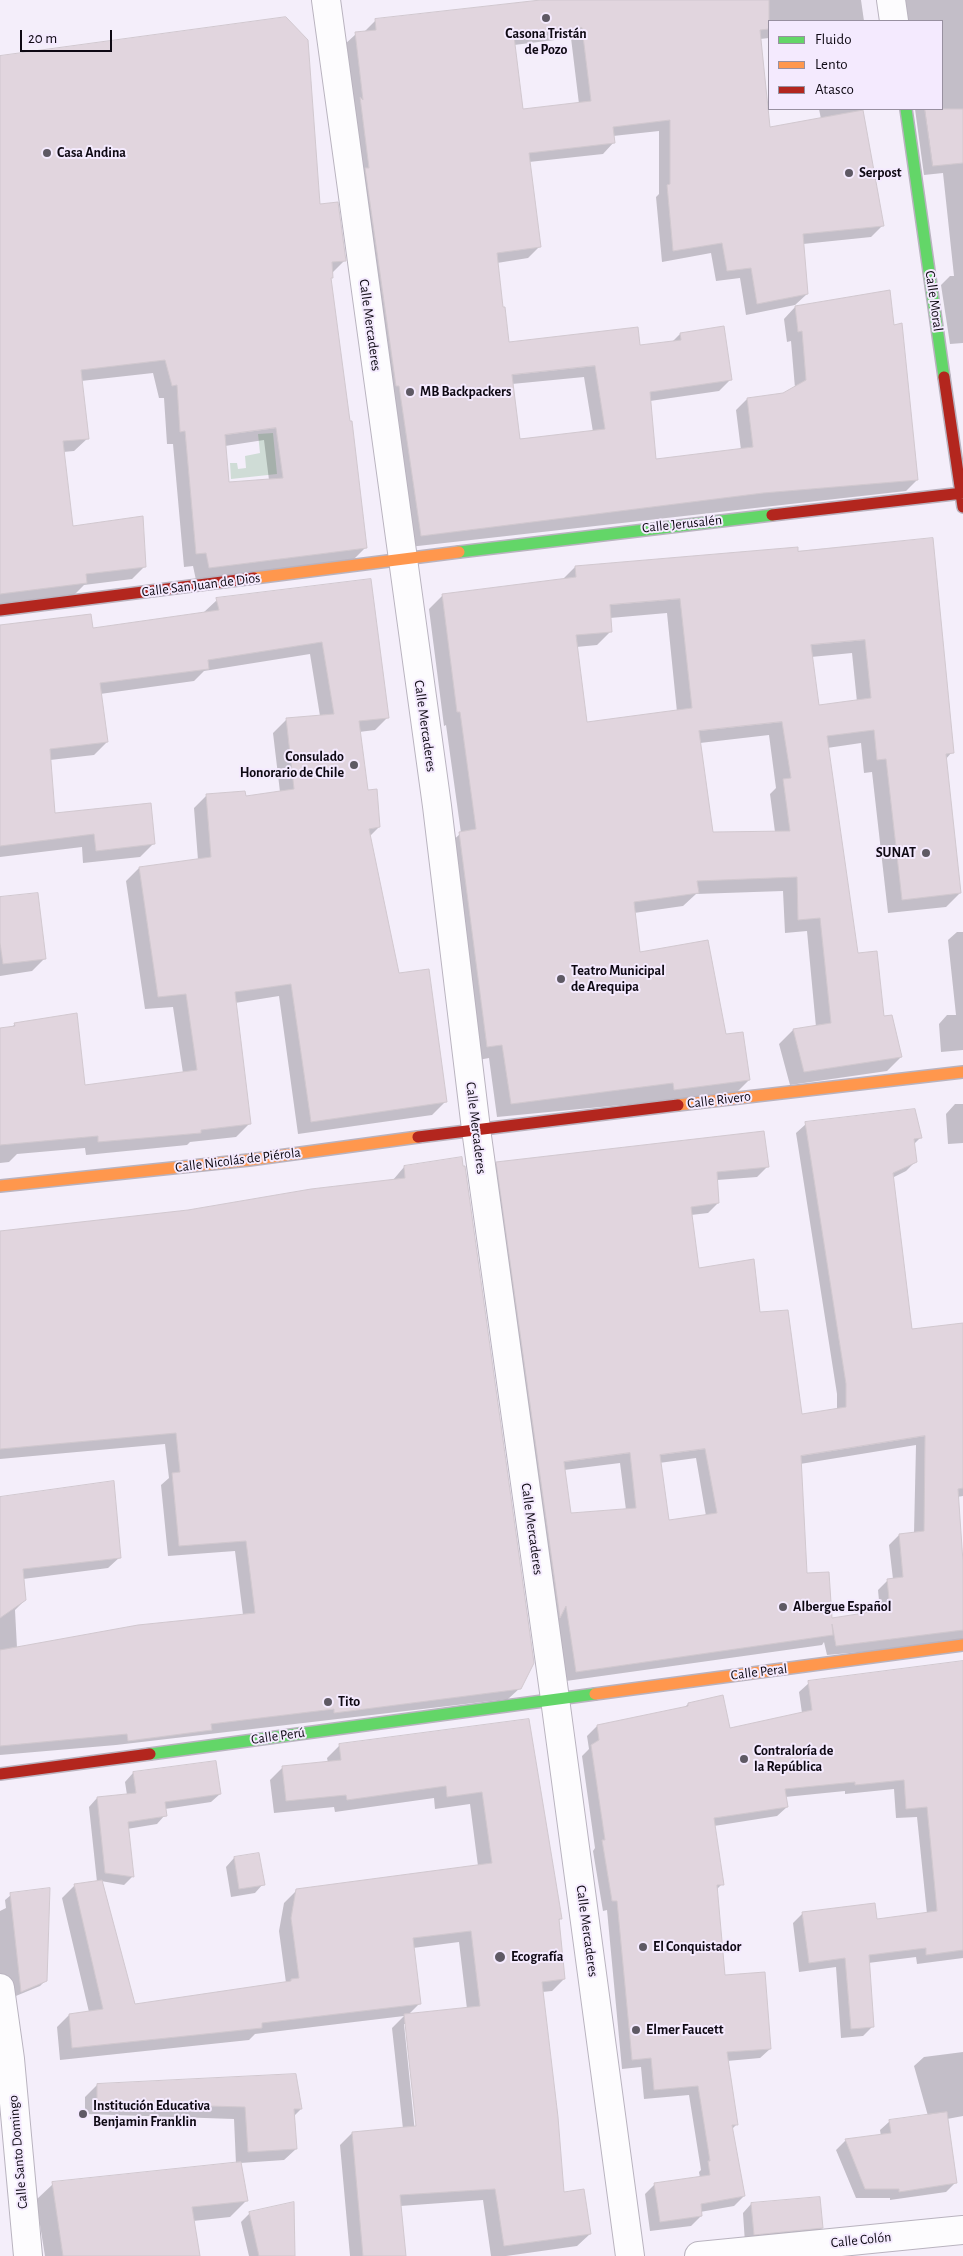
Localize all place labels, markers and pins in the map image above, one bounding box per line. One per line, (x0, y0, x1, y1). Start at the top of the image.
marker: Casona Tristán de Pozo (540, 12, 552, 24)
place label: Casona Tristán de Pozo (505, 26, 587, 58)
place label: Casa Andina (57, 145, 126, 161)
marker: Casa Andina (41, 147, 53, 159)
place label: Serpost (859, 165, 902, 181)
marker: Serpost (843, 167, 855, 179)
place label: MB Backpackers (420, 384, 511, 400)
marker: MB Backpackers (404, 386, 416, 398)
place label: Consulado Honorario de Chile (240, 749, 344, 782)
marker: Consulado Honorario de Chile (348, 759, 360, 771)
place label: SUNAT (876, 845, 916, 861)
marker: SUNAT (920, 847, 932, 859)
place label: Teatro Municipal de Arequipa (571, 963, 665, 996)
marker: Teatro Municipal de Arequipa (555, 973, 567, 985)
place label: Albergue Español (793, 1599, 891, 1615)
marker: Albergue Español (777, 1601, 789, 1613)
place label: Tito (338, 1694, 360, 1710)
marker: Tito (322, 1696, 334, 1708)
place label: Contraloría de la República (754, 1743, 833, 1775)
marker: Contraloría de la República (738, 1753, 750, 1765)
place label: El Conquistador (653, 1939, 741, 1955)
marker: El Conquistador (637, 1941, 649, 1953)
place label: Ecografía (511, 1949, 563, 1965)
marker: Ecografía (493, 1950, 507, 1964)
place label: Elmer Faucett (646, 2022, 723, 2038)
marker: Elmer Faucett (630, 2024, 642, 2036)
place label: Institución Educativa Benjamin Franklin (93, 2098, 210, 2130)
marker: Institución Educativa Benjamin Franklin (77, 2108, 89, 2120)

